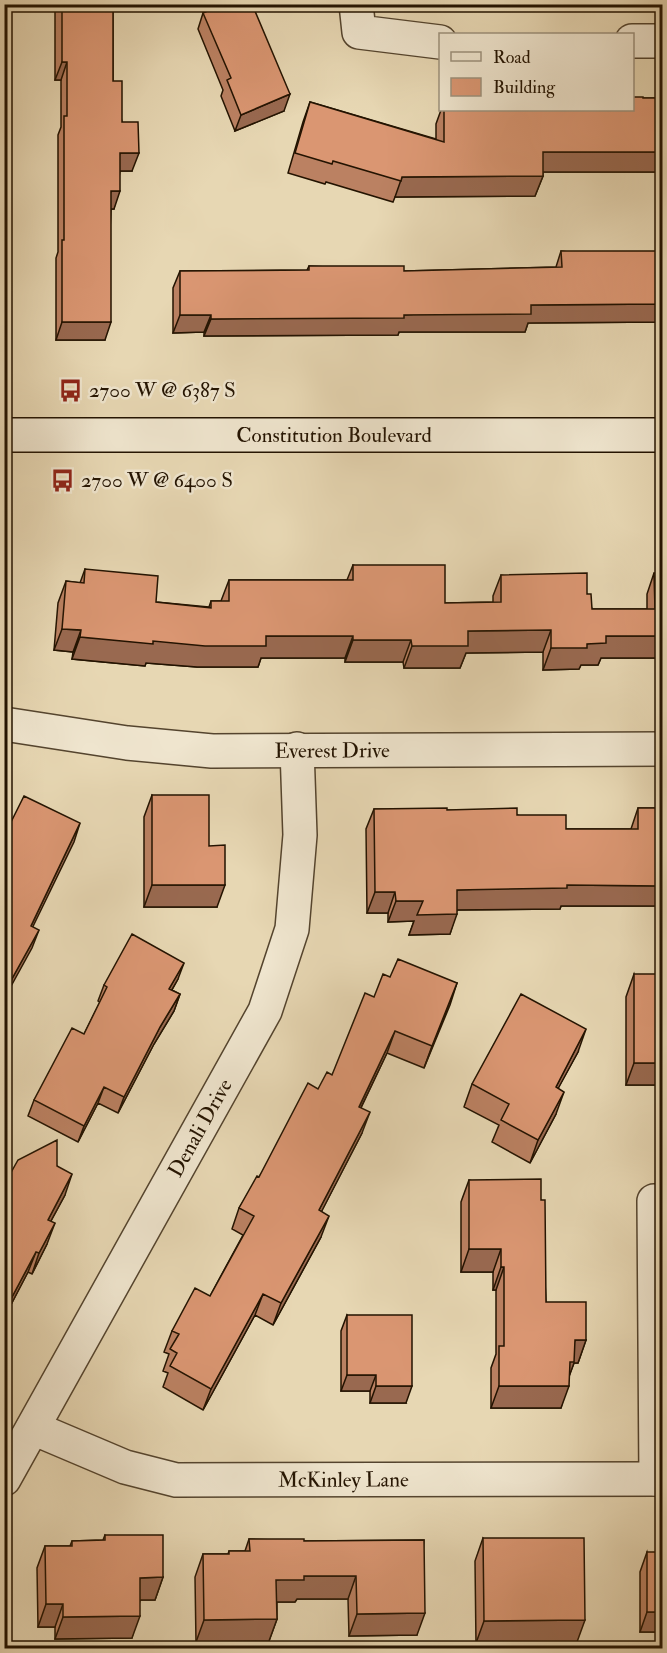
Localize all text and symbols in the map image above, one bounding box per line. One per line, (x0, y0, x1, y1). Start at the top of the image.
legend (439, 33, 634, 111)
text: Road (493, 46, 531, 69)
text: Building (493, 76, 556, 99)
bus stop icon: 2700 W @ 6387 S (58, 377, 84, 403)
place label: 2700 W @ 6387 S (89, 377, 236, 404)
street label: Constitution Boulevard (236, 422, 432, 449)
bus stop icon: 2700 W @ 6400 S (50, 467, 76, 493)
place label: 2700 W @ 6400 S (81, 467, 233, 494)
street label: Everest Drive (274, 737, 390, 764)
street label: Denali Drive (161, 1074, 238, 1182)
street label: McKinley Lane (278, 1466, 409, 1493)

